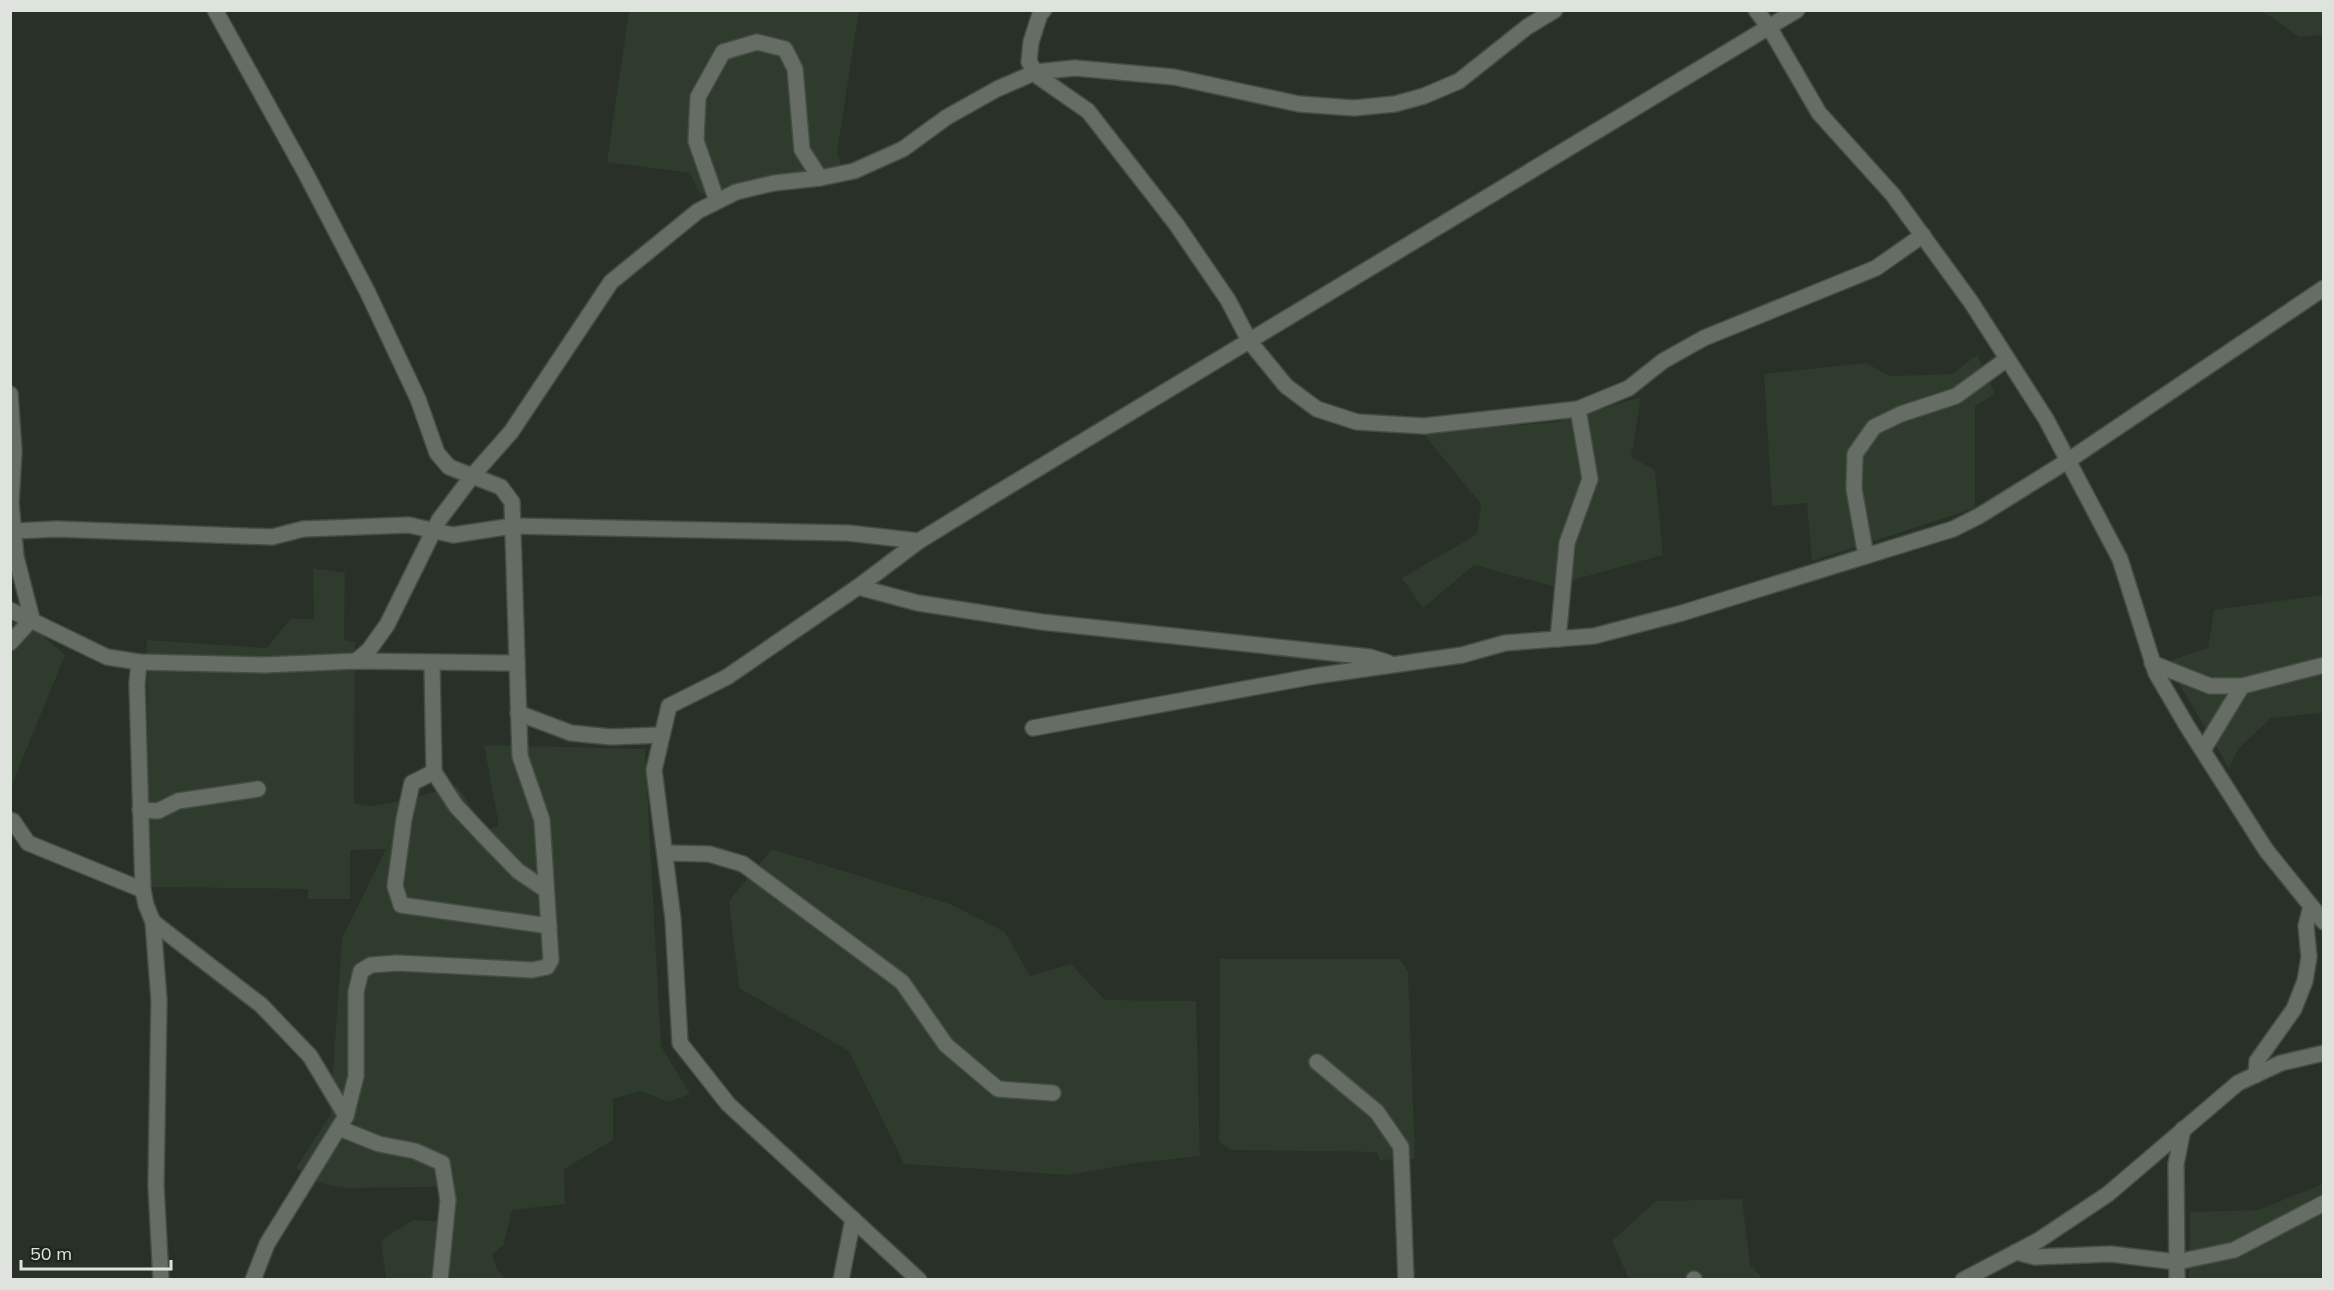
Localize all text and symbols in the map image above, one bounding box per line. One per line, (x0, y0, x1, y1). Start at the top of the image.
scale bar (21, 1233, 171, 1271)
text: 50 m (30, 1242, 72, 1265)

